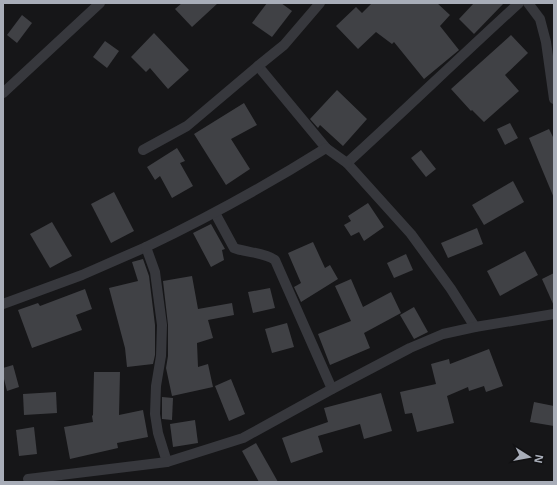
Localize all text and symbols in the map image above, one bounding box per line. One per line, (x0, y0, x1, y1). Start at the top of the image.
north arrow (509, 437, 549, 477)
text: N (531, 453, 548, 465)

